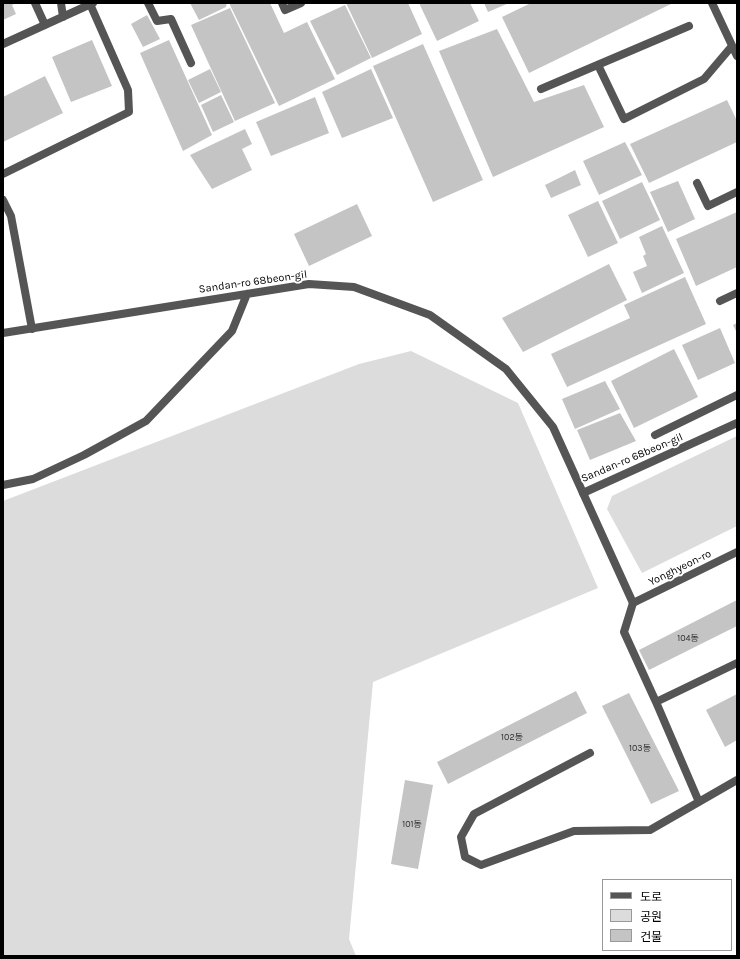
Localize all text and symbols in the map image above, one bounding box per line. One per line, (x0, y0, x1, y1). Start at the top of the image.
street label: Sandan-ro 68beon-gil (198, 268, 308, 296)
street label: Sandan-ro 68beon-gil (579, 431, 685, 485)
street label: Yonghyeon-ro (647, 547, 713, 589)
house number: 104동 (677, 633, 699, 643)
house number: 102동 (501, 732, 523, 742)
house number: 103동 (629, 743, 651, 753)
house number: 101동 (402, 819, 422, 829)
legend (602, 879, 732, 951)
text: 도로 (640, 890, 662, 904)
text: 공원 (640, 910, 662, 924)
text: 건물 (640, 930, 662, 944)

